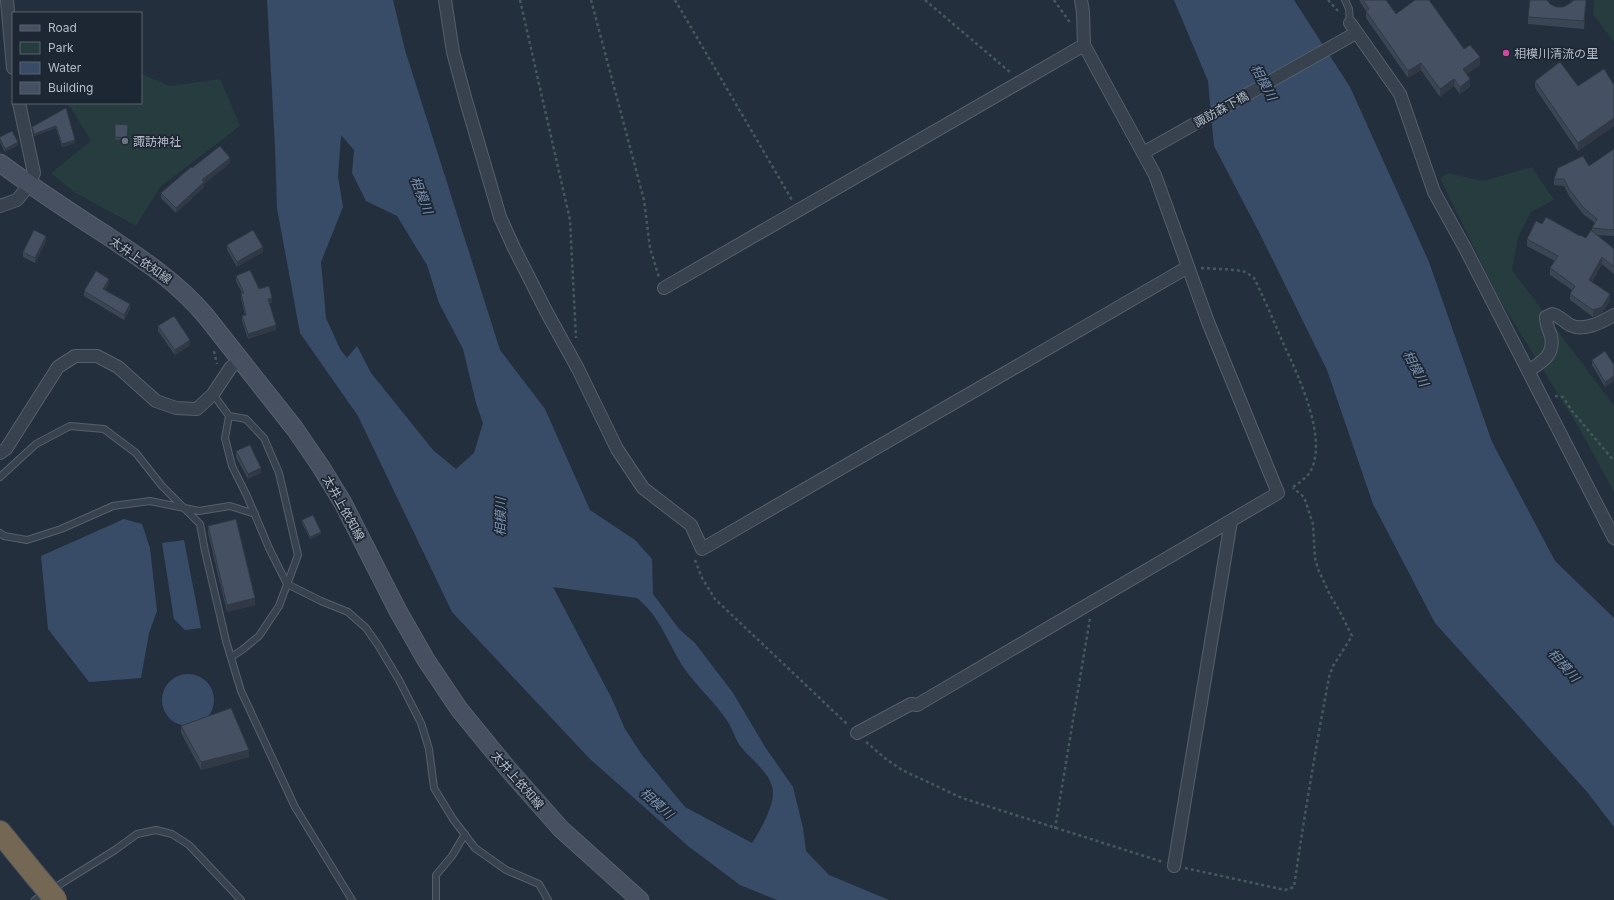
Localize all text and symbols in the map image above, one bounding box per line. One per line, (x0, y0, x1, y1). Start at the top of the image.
legend (12, 12, 142, 104)
text: Road (48, 20, 77, 35)
text: Park (48, 40, 74, 55)
place label: 相模川清流の里 (1514, 46, 1598, 61)
marker: 相模川清流の里 (1501, 48, 1511, 58)
text: Water (48, 60, 82, 75)
water label: 相模川 (1248, 61, 1281, 105)
text: Building (48, 80, 93, 95)
street label: 諏訪森下橋 (1191, 88, 1251, 130)
place label: 諏訪神社 (133, 134, 181, 149)
marker: 諏訪神社 (120, 136, 130, 146)
water label: 相模川 (408, 174, 437, 218)
street label: 太井上依知線 (107, 233, 175, 287)
water label: 相模川 (1400, 347, 1433, 391)
street label: 太井上依知線 (320, 473, 368, 543)
water label: 相模川 (492, 495, 508, 537)
water label: 相模川 (1545, 645, 1584, 686)
street label: 太井上依知線 (489, 748, 547, 812)
water label: 相模川 (637, 784, 678, 823)

